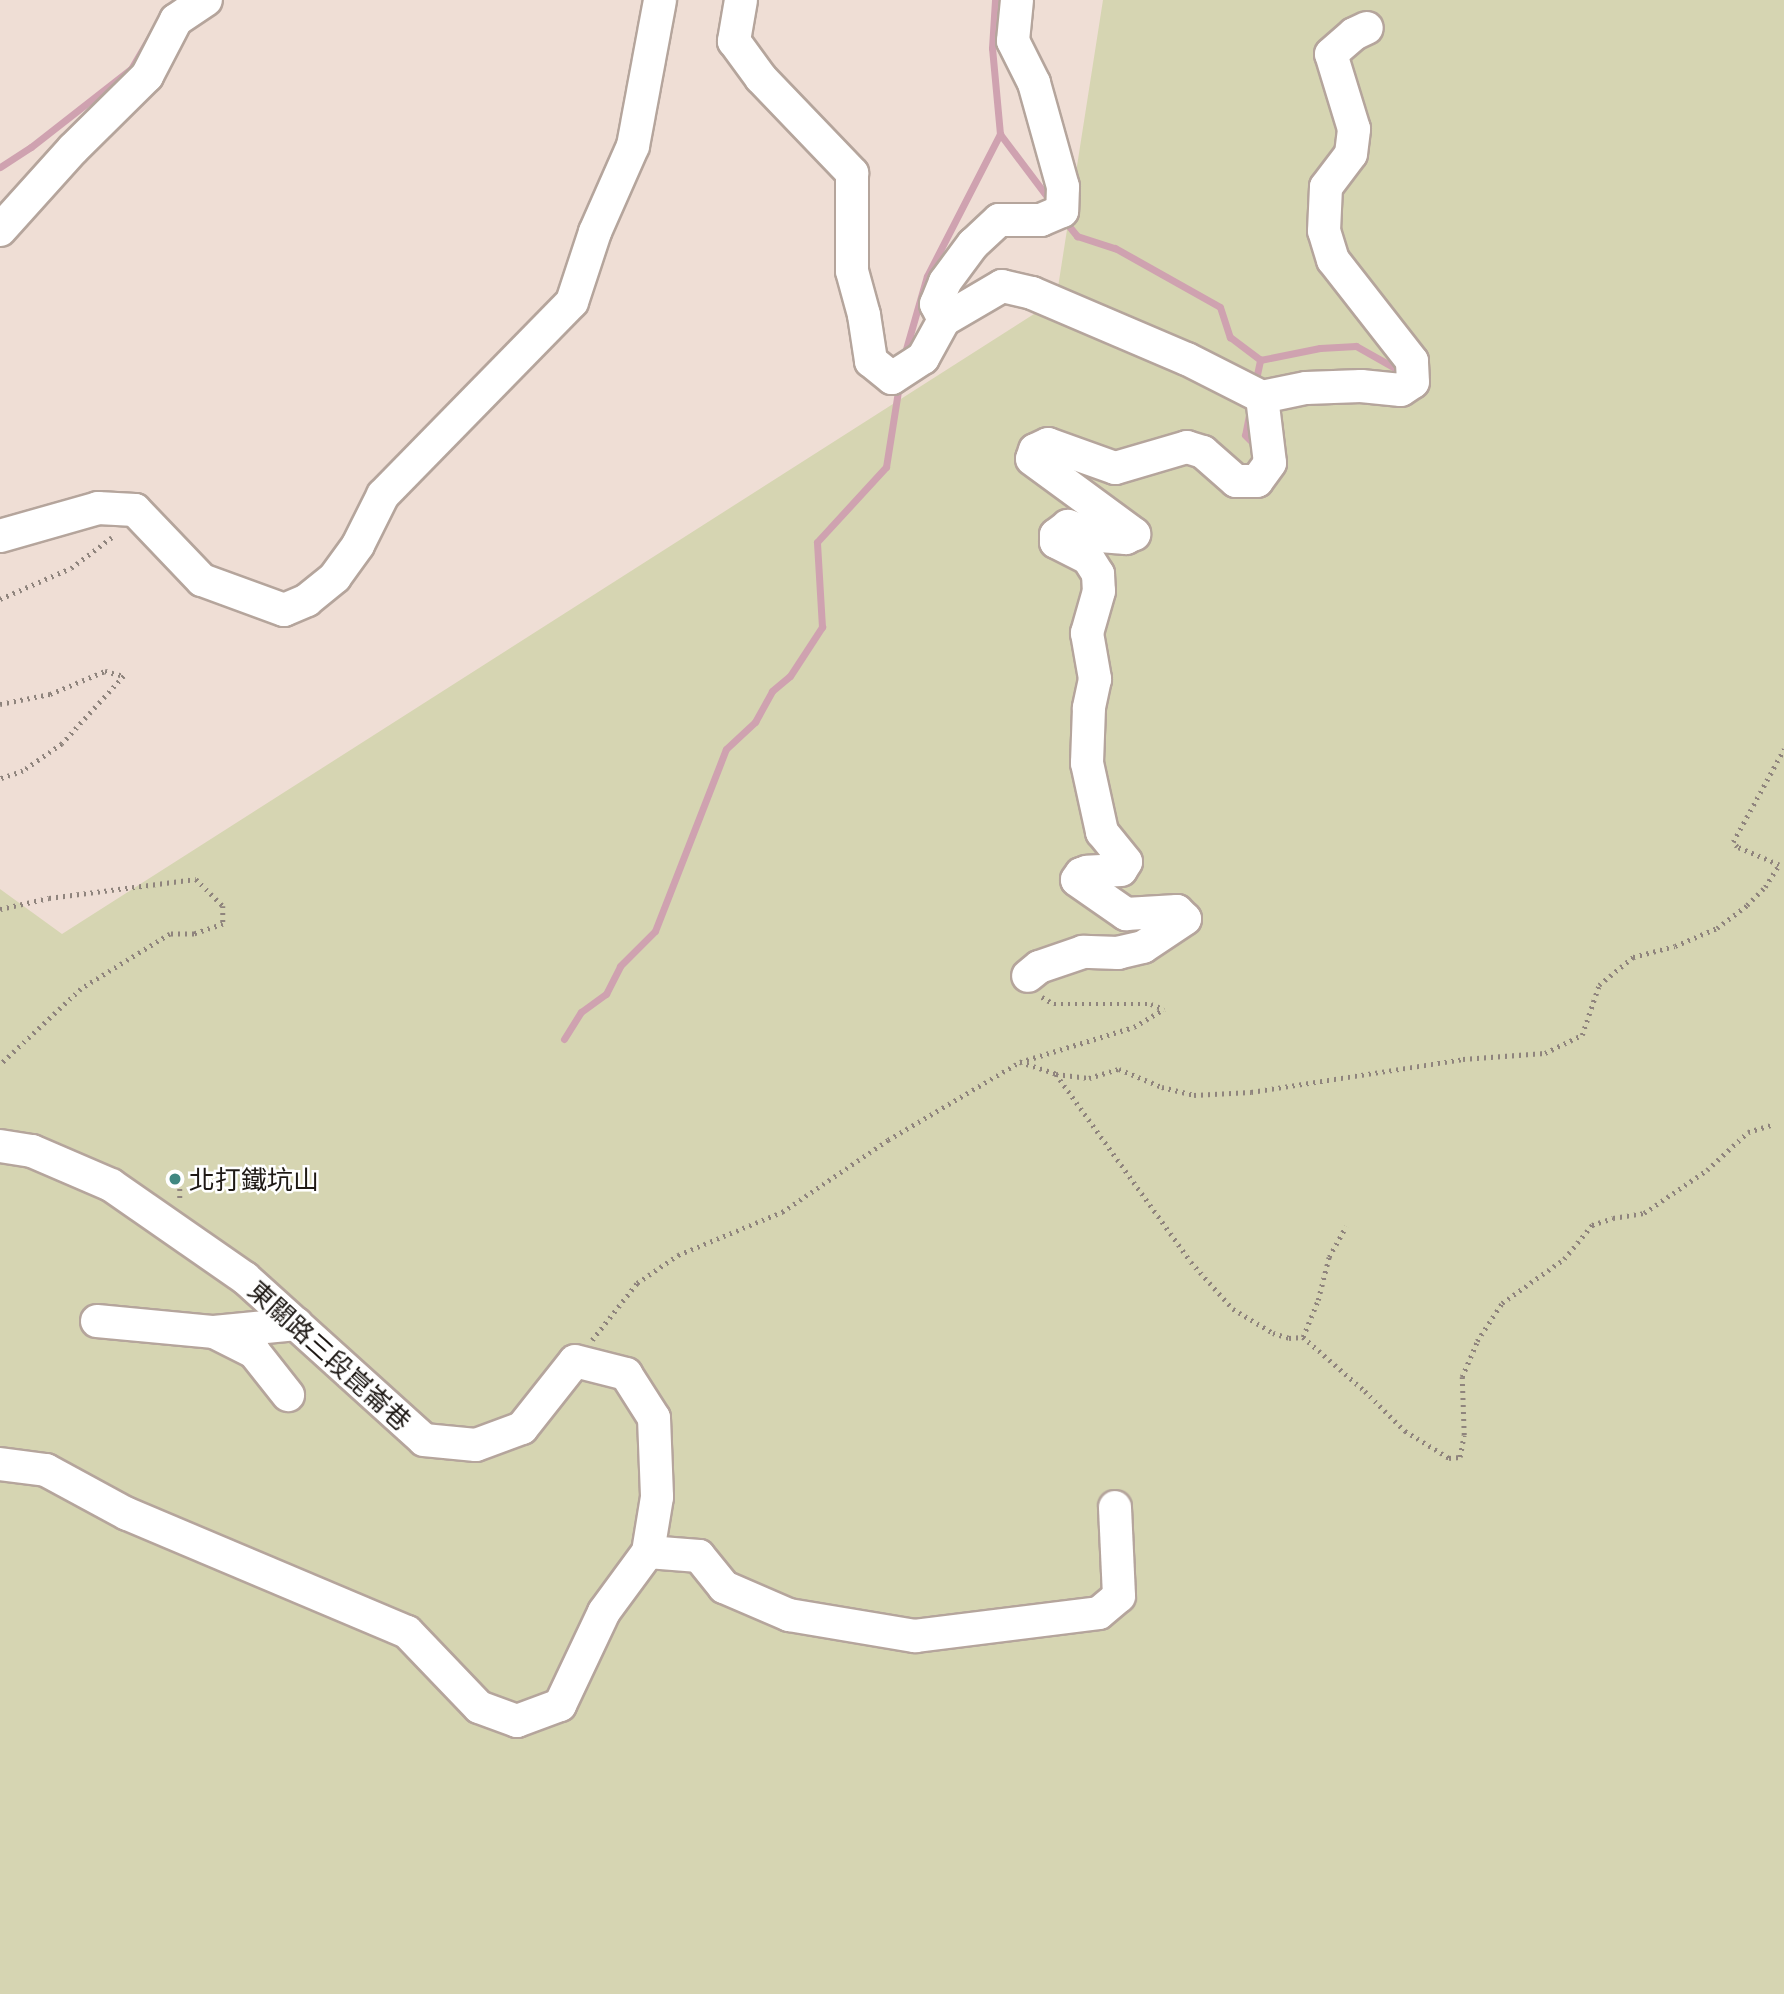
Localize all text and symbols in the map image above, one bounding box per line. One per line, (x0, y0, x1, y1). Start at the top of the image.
place label: 北打鐵坑山 (189, 1163, 319, 1195)
marker: 北打鐵坑山 (167, 1171, 183, 1187)
street label: 東關路三段崑崙巷 (242, 1274, 418, 1436)

